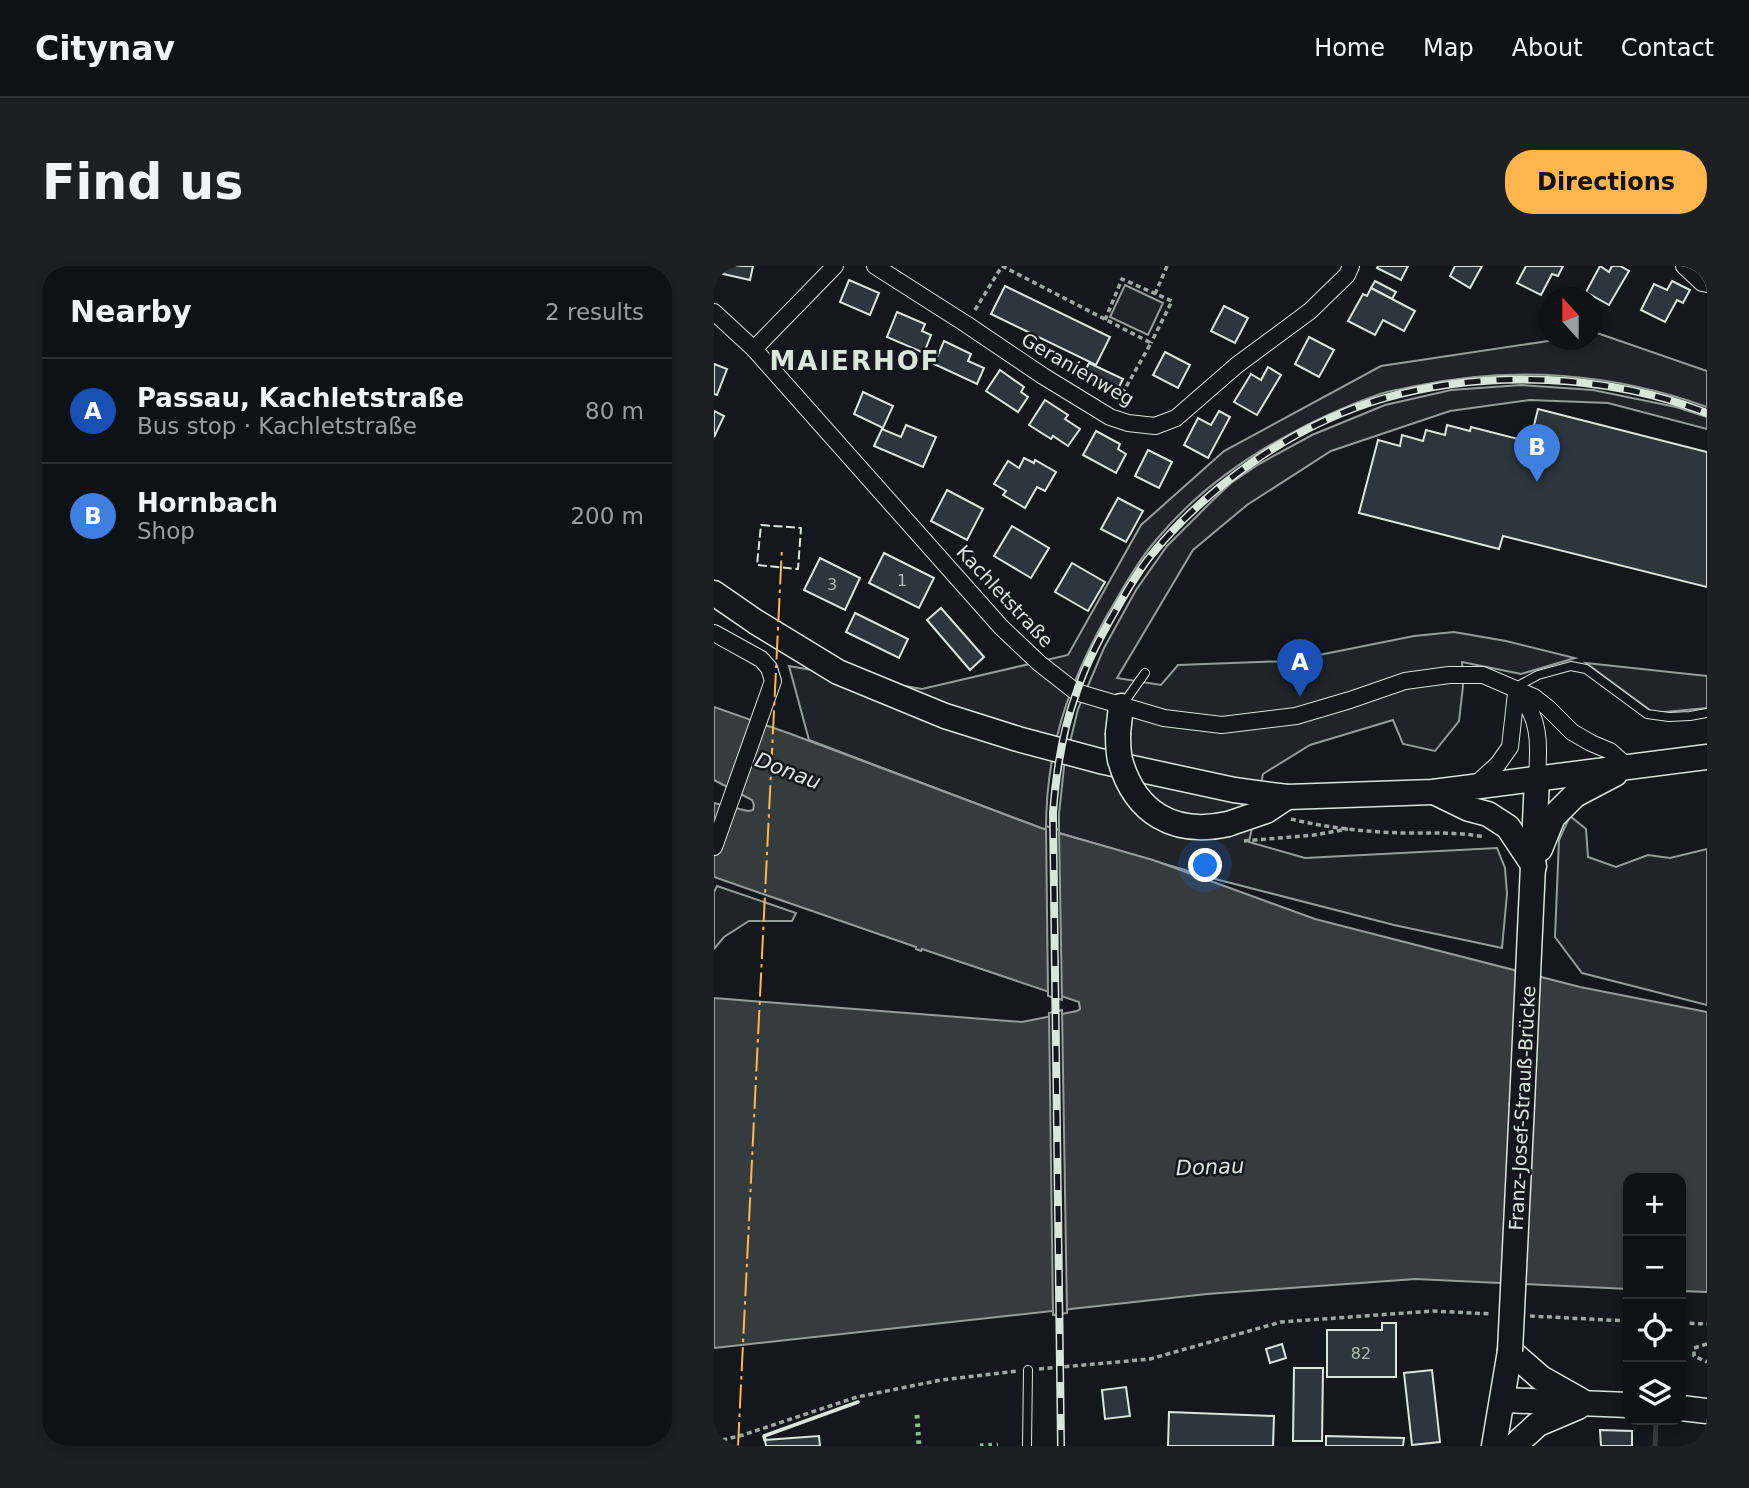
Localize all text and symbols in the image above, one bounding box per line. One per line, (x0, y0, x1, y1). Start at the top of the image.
text: Citynav (35, 29, 175, 68)
text: Home (1314, 34, 1385, 62)
text: Map (1423, 34, 1474, 62)
text: About (1512, 34, 1583, 62)
text: Contact (1621, 34, 1714, 62)
button: Directions (1505, 150, 1707, 214)
text: Find us (42, 154, 243, 211)
north arrow (1539, 287, 1602, 350)
text: Nearby (70, 294, 192, 329)
text: 2 results (545, 299, 644, 325)
street label: Geranienweg (1018, 328, 1138, 410)
district label: MAIERHOF (769, 346, 941, 376)
text: Passau, Kachletstraße (137, 383, 464, 413)
text: A (84, 398, 102, 424)
text: 80 m (585, 398, 644, 424)
text: Bus stop · Kachletstraße (137, 413, 417, 439)
pin: B (1514, 424, 1560, 482)
text: Hornbach (137, 488, 278, 518)
text: B (84, 503, 102, 529)
text: 200 m (570, 503, 644, 529)
text: Shop (137, 518, 195, 544)
street label: Kachletstraße (952, 541, 1058, 651)
house number: 1 (897, 571, 907, 590)
house number: 3 (827, 575, 837, 594)
pin: A (1277, 639, 1323, 697)
water label: Donau (752, 748, 824, 794)
your location (1188, 848, 1222, 882)
street label: Franz-Josef-Strauß-Brücke (1505, 985, 1539, 1231)
water label: Donau (1175, 1154, 1245, 1180)
map controls (1623, 1173, 1686, 1425)
button: + (1623, 1173, 1686, 1236)
button: − (1623, 1236, 1686, 1299)
button: locate (1623, 1299, 1686, 1362)
house number: 82 (1351, 1344, 1371, 1363)
button: layers (1623, 1362, 1686, 1425)

